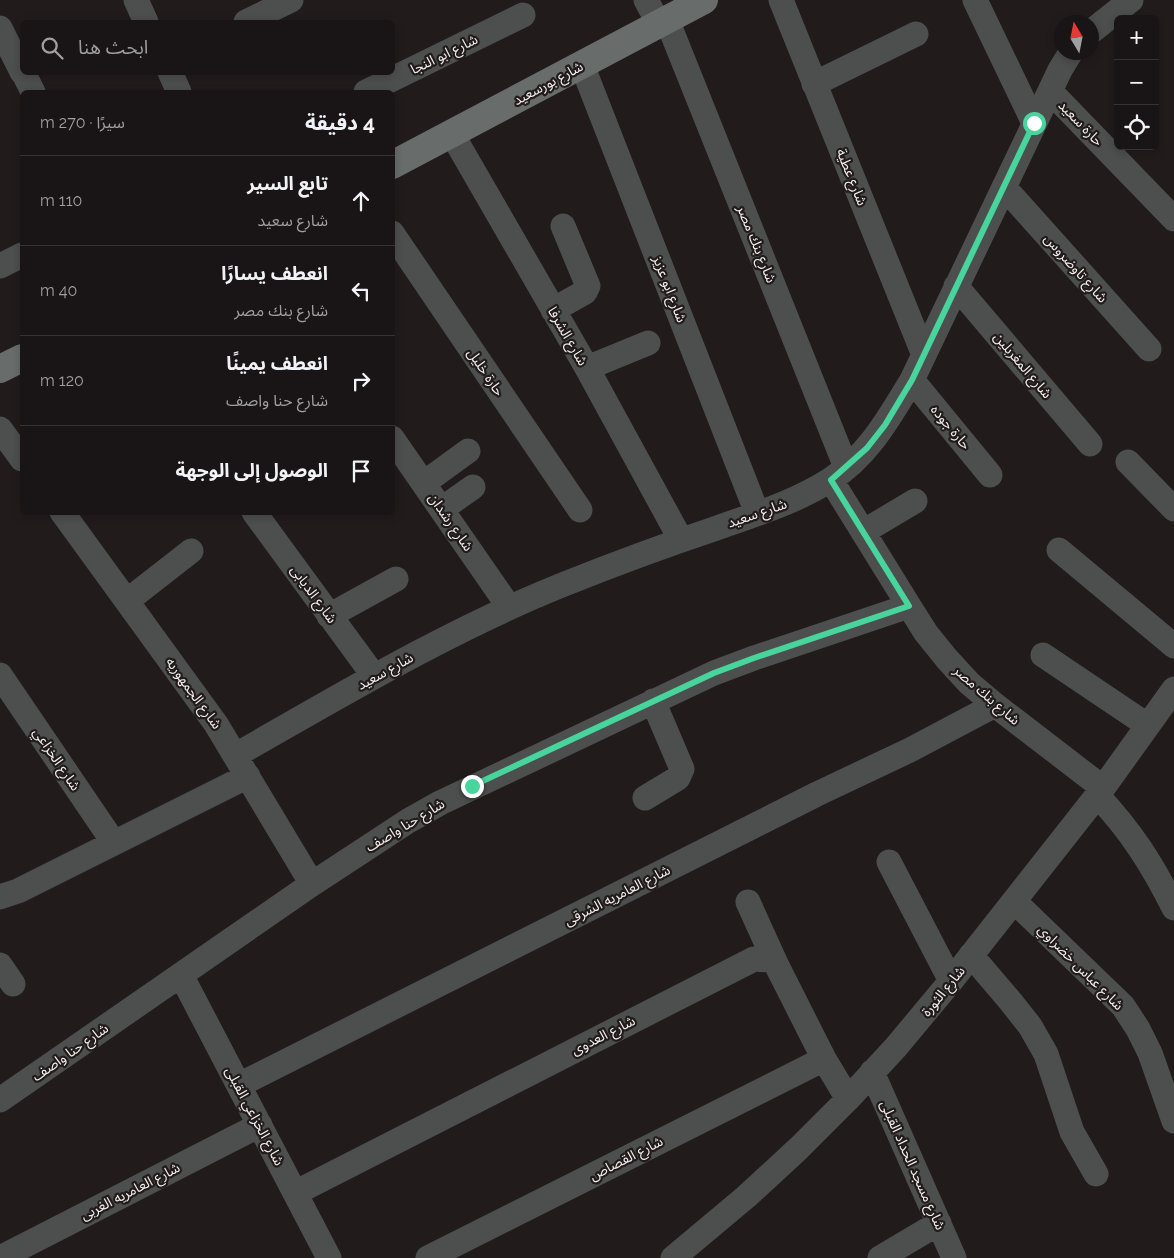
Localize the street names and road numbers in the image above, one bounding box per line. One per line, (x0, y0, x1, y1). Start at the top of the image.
street label: شارع ابو النجا (408, 31, 482, 80)
street label: شارع بورسعيد (510, 58, 587, 111)
street label: حارة سعيد (1055, 97, 1107, 150)
street label: شارع عطية (831, 146, 871, 209)
street label: شارع بنك مصر (731, 202, 780, 286)
street label: شارع تاوضروس (1039, 230, 1111, 308)
street label: شارع ابو عزيز (647, 253, 690, 326)
street label: شارع الشرفا (542, 304, 591, 370)
street label: شارع المغربلين (988, 329, 1055, 403)
street label: حارة خليل (463, 345, 508, 399)
street label: حارة جوده (927, 401, 974, 453)
street label: شارع رشدان (423, 490, 477, 556)
street label: شارع سعيد (725, 495, 790, 533)
street label: شارع الديابى (285, 562, 340, 628)
street label: شارع سعيد (354, 649, 417, 696)
street label: شارع الجمهوريه (160, 654, 225, 734)
street label: شارع بنك مصر (948, 661, 1023, 730)
street label: شارع الخزاعي (27, 724, 84, 795)
street label: شارع حنا واصف (363, 795, 449, 857)
street label: شارع العامريه الشرقى (561, 861, 674, 931)
street label: شارع عباس خضراوي (1033, 921, 1127, 1015)
street label: شارع الثورة (918, 963, 970, 1021)
street label: شارع العدوى (568, 1012, 639, 1061)
street label: شارع حنا واصف (29, 1020, 113, 1087)
street label: شارع الخزاعي القبلى (219, 1064, 288, 1170)
street label: شارع مسجد الحداد القبلى (874, 1098, 949, 1234)
street label: شارع القصاص (587, 1133, 667, 1186)
street label: شارع العامريه الغربى (77, 1159, 184, 1226)

